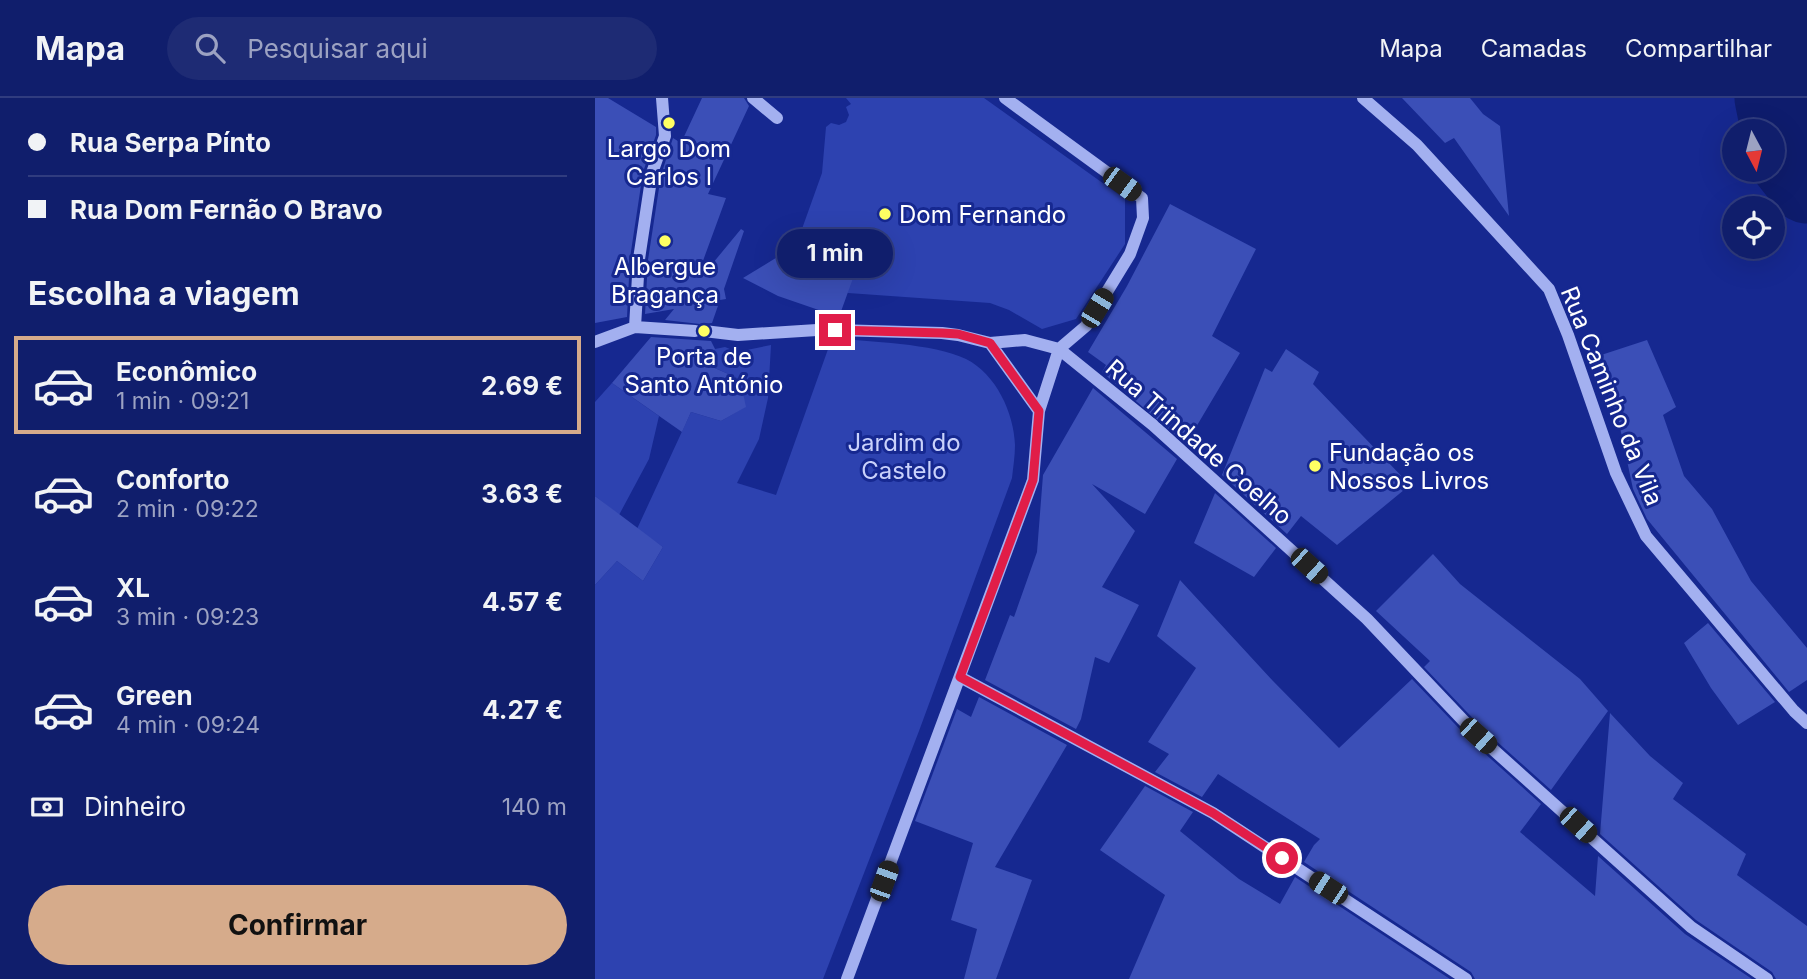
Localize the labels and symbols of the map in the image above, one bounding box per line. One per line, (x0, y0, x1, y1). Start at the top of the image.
marker: Largo Dom Carlos I (661, 115, 677, 131)
north arrow (1722, 119, 1785, 182)
place label: Largo Dom Carlos I (607, 134, 731, 191)
car (1099, 163, 1146, 205)
place label: Dom Fernando (899, 200, 1066, 229)
marker: Dom Fernando (877, 206, 893, 222)
callout: 1 min (777, 229, 893, 278)
marker: Albergue Bragança (657, 233, 673, 249)
place label: Albergue Bragança (611, 252, 719, 309)
street label: Rua Caminho da Vila (1555, 282, 1669, 510)
car (1078, 285, 1117, 331)
route end (819, 314, 851, 346)
marker: Porta de Santo António (696, 323, 712, 339)
place label: Porta de Santo António (625, 342, 783, 399)
street label: Rua Trindade Coelho (1100, 353, 1298, 531)
park label: Jardim do Castelo (847, 428, 961, 485)
place label: Fundação os Nossos Livros (1329, 438, 1489, 495)
marker: Fundação os Nossos Livros (1307, 458, 1323, 474)
car (1287, 544, 1332, 588)
car (1456, 714, 1501, 758)
car (1556, 803, 1601, 847)
route start (1266, 842, 1298, 874)
car (867, 858, 902, 904)
car (1305, 868, 1352, 908)

